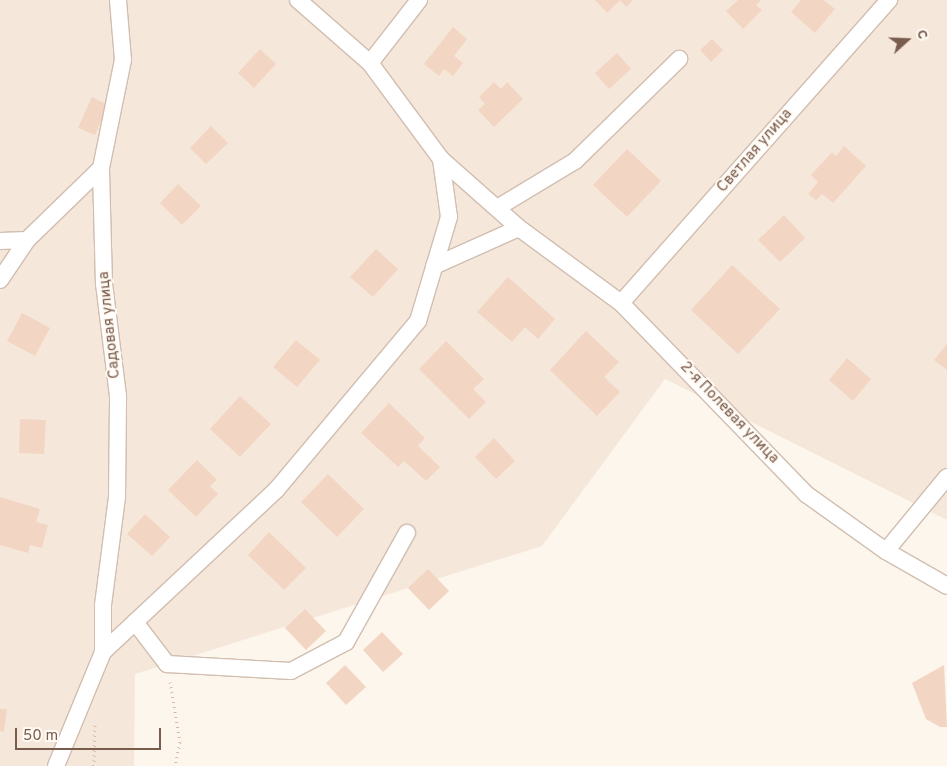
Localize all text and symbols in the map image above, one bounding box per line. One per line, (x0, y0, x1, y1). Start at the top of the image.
north arrow (882, 15, 932, 65)
text: С (912, 28, 931, 42)
street label: Светлая улица (714, 105, 796, 197)
street label: Садовая улица (95, 271, 125, 379)
street label: 2-я Полевая улица (676, 358, 782, 468)
scale bar (18, 718, 164, 750)
text: 50 m (23, 727, 58, 746)

